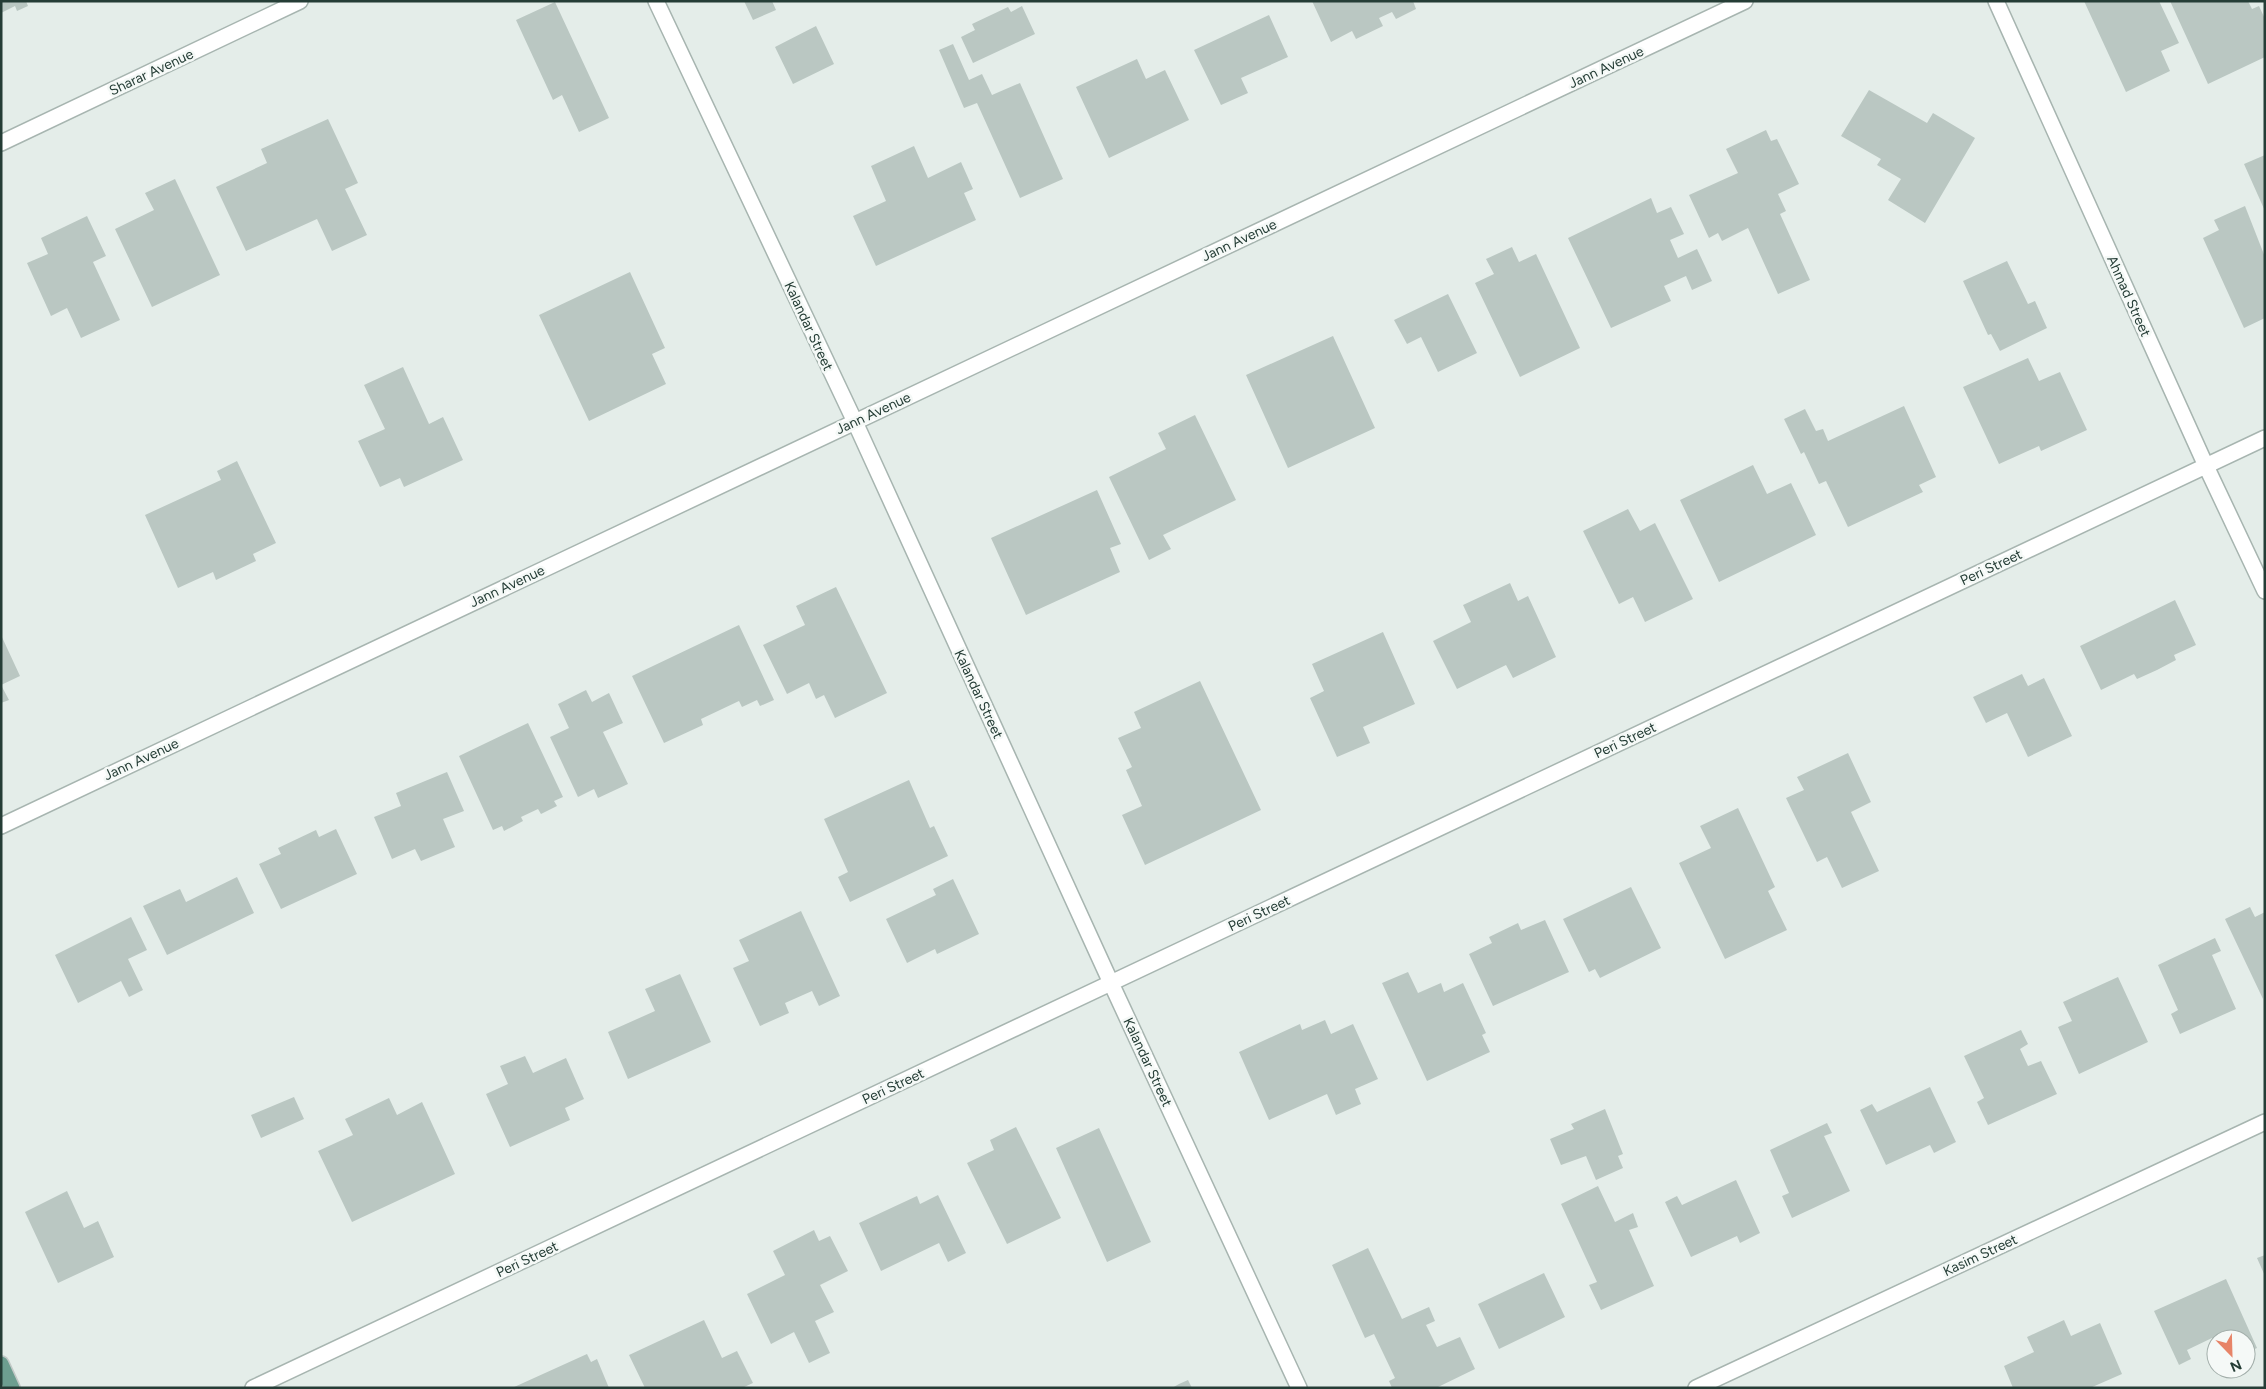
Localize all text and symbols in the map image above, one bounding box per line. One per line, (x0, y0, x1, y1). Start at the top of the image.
street label: Jann Avenue (1566, 43, 1647, 92)
street label: Sharar Avenue (106, 45, 196, 99)
street label: Jann Avenue (1199, 216, 1280, 265)
street label: Ahmad Street (2103, 253, 2154, 339)
street label: Kalandar Street (780, 279, 837, 373)
street label: Jann Avenue (833, 389, 914, 438)
street label: Peri Street (1958, 546, 2025, 589)
street label: Jann Avenue (467, 562, 548, 611)
street label: Kalandar Street (950, 647, 1007, 741)
street label: Peri Street (1592, 719, 1659, 762)
street label: Jann Avenue (101, 735, 182, 784)
street label: Peri Street (1226, 892, 1293, 935)
street label: Kalandar Street (1119, 1015, 1176, 1109)
street label: Peri Street (860, 1065, 927, 1108)
street label: Kasim Street (1940, 1231, 2020, 1280)
street label: Peri Street (494, 1238, 561, 1281)
north arrow (2206, 1329, 2256, 1379)
text: N (2228, 1356, 2244, 1375)

